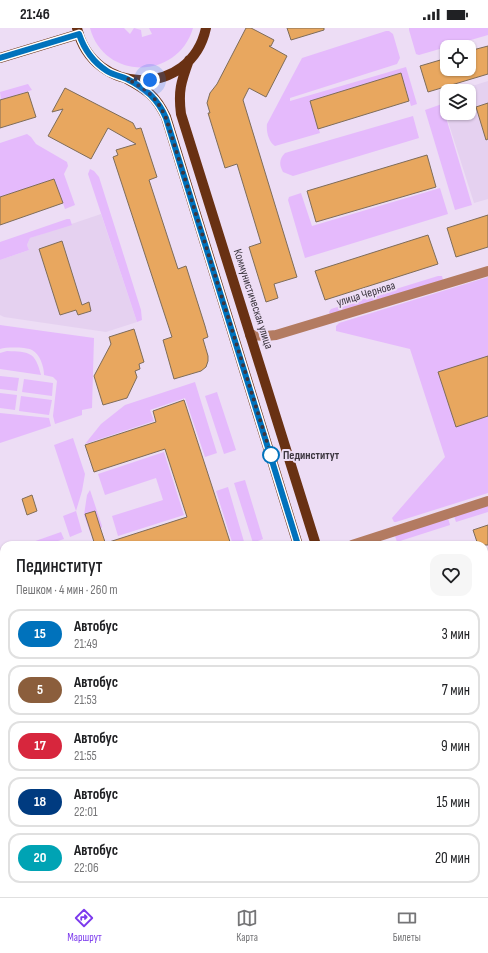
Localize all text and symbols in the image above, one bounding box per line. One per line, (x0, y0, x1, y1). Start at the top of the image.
text: 21:46 (20, 5, 50, 24)
map controls (440, 40, 476, 120)
button: locate (440, 40, 476, 76)
your location (140, 70, 160, 90)
button: layers (440, 84, 476, 120)
street label: Коммунистическая улица (230, 247, 276, 351)
street label: улица Чернова (335, 278, 397, 310)
marker: Пединститут (262, 446, 280, 464)
place label: Пединститут (283, 448, 340, 463)
button: heart (430, 554, 472, 596)
text: Пединститут (16, 555, 102, 578)
text: Пешком · 4 мин · 260 m (16, 582, 118, 598)
text: Автобус (74, 617, 118, 636)
text: 15 (34, 625, 46, 642)
text: 3 мин (441, 625, 470, 644)
text: 21:49 (74, 636, 98, 652)
text: Автобус (74, 673, 118, 692)
text: 5 (37, 681, 43, 698)
text: 7 мин (442, 681, 470, 700)
text: 21:53 (74, 692, 97, 708)
text: Автобус (74, 729, 118, 748)
text: 17 (34, 737, 46, 754)
text: 9 мин (441, 737, 470, 756)
text: 21:55 (74, 748, 97, 764)
text: Автобус (74, 785, 118, 804)
text: 18 (34, 793, 46, 810)
text: 15 мин (436, 793, 470, 812)
text: 22:01 (74, 804, 98, 820)
text: Автобус (74, 841, 118, 860)
text: 20 (34, 849, 46, 866)
text: 20 мин (435, 849, 470, 868)
text: 22:06 (74, 860, 99, 876)
tab: Маршрут (67, 907, 102, 944)
tab: Карта (236, 907, 258, 944)
tab: Билеты (393, 907, 421, 944)

